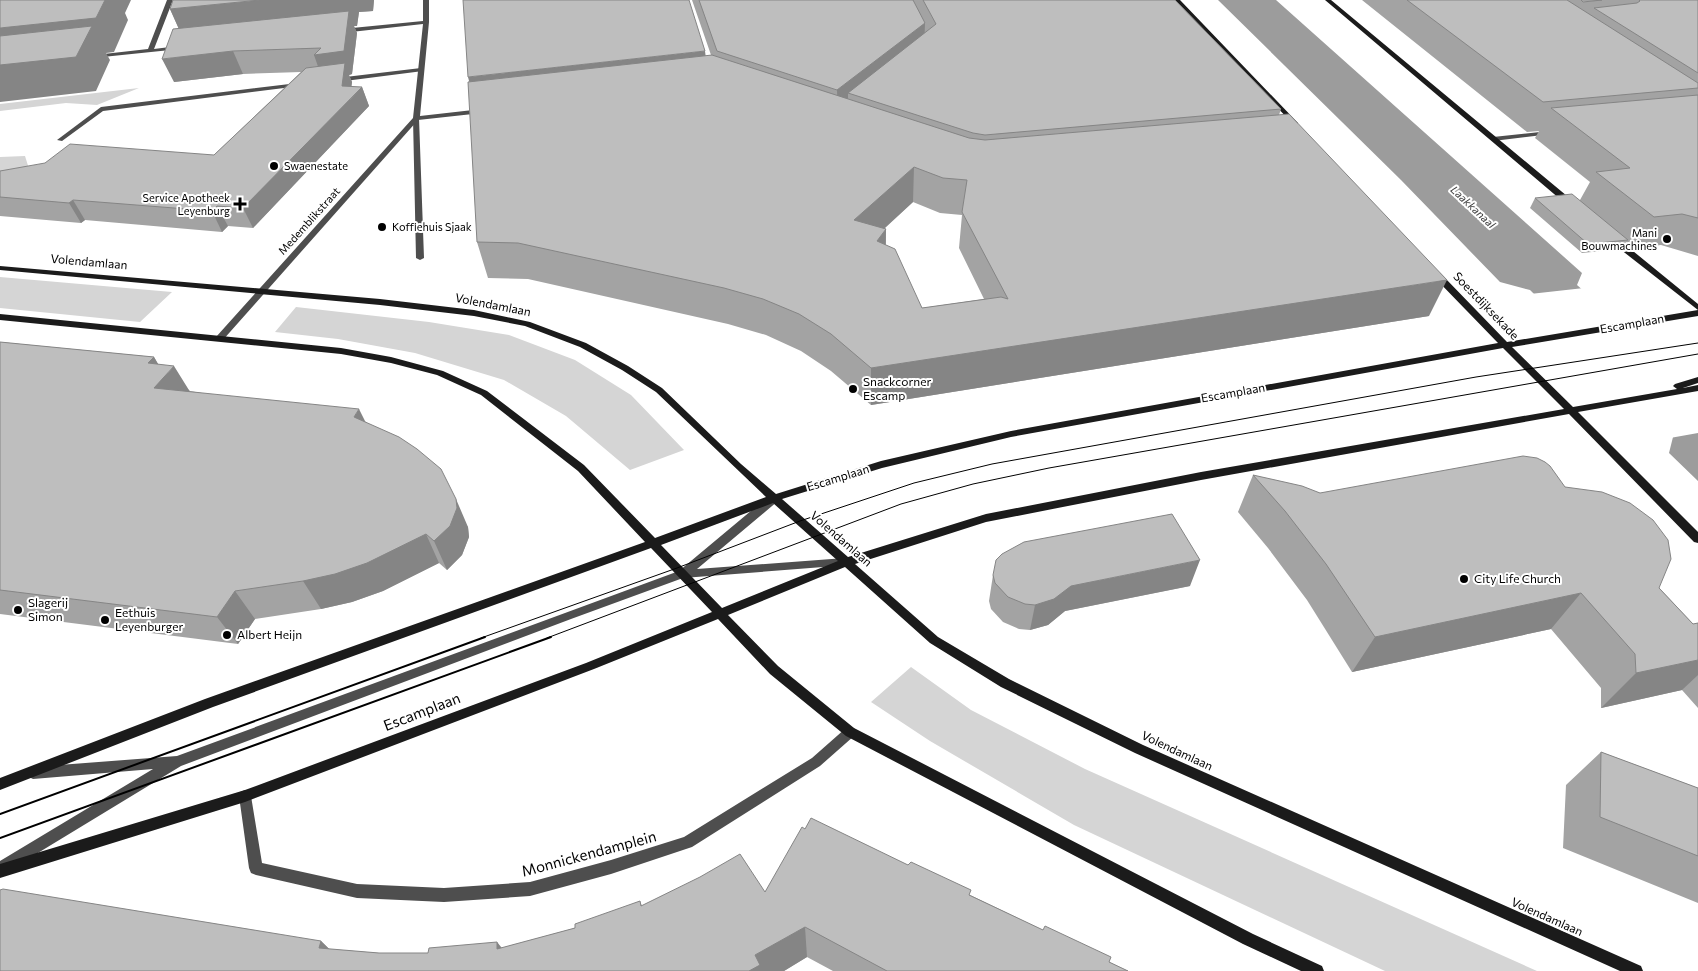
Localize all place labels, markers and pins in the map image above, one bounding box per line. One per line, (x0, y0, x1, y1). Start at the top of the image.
place label: Swaenestate (284, 159, 348, 172)
marker: Swaenestate (268, 160, 280, 172)
place label: Service Apotheek Leyenburg (143, 191, 230, 217)
marker: Service Apotheek Leyenburg (234, 198, 246, 210)
place label: Koffiehuis Sjaak (392, 220, 472, 233)
marker: Koffiehuis Sjaak (376, 221, 388, 233)
place label: Mani Bouwmachines (1581, 226, 1657, 252)
marker: Mani Bouwmachines (1661, 233, 1673, 245)
place label: Snackcorner Escamp (863, 374, 931, 402)
marker: Snackcorner Escamp (847, 383, 859, 395)
place label: City Life Church (1474, 571, 1561, 585)
marker: City Life Church (1458, 573, 1470, 585)
place label: Slagerij Simon (28, 595, 68, 623)
marker: Slagerij Simon (12, 604, 24, 616)
place label: Eethuis Leyenburger (115, 605, 184, 633)
marker: Eethuis Leyenburger (99, 614, 111, 626)
place label: Albert Heijn (237, 627, 302, 641)
marker: Albert Heijn (221, 629, 233, 641)

